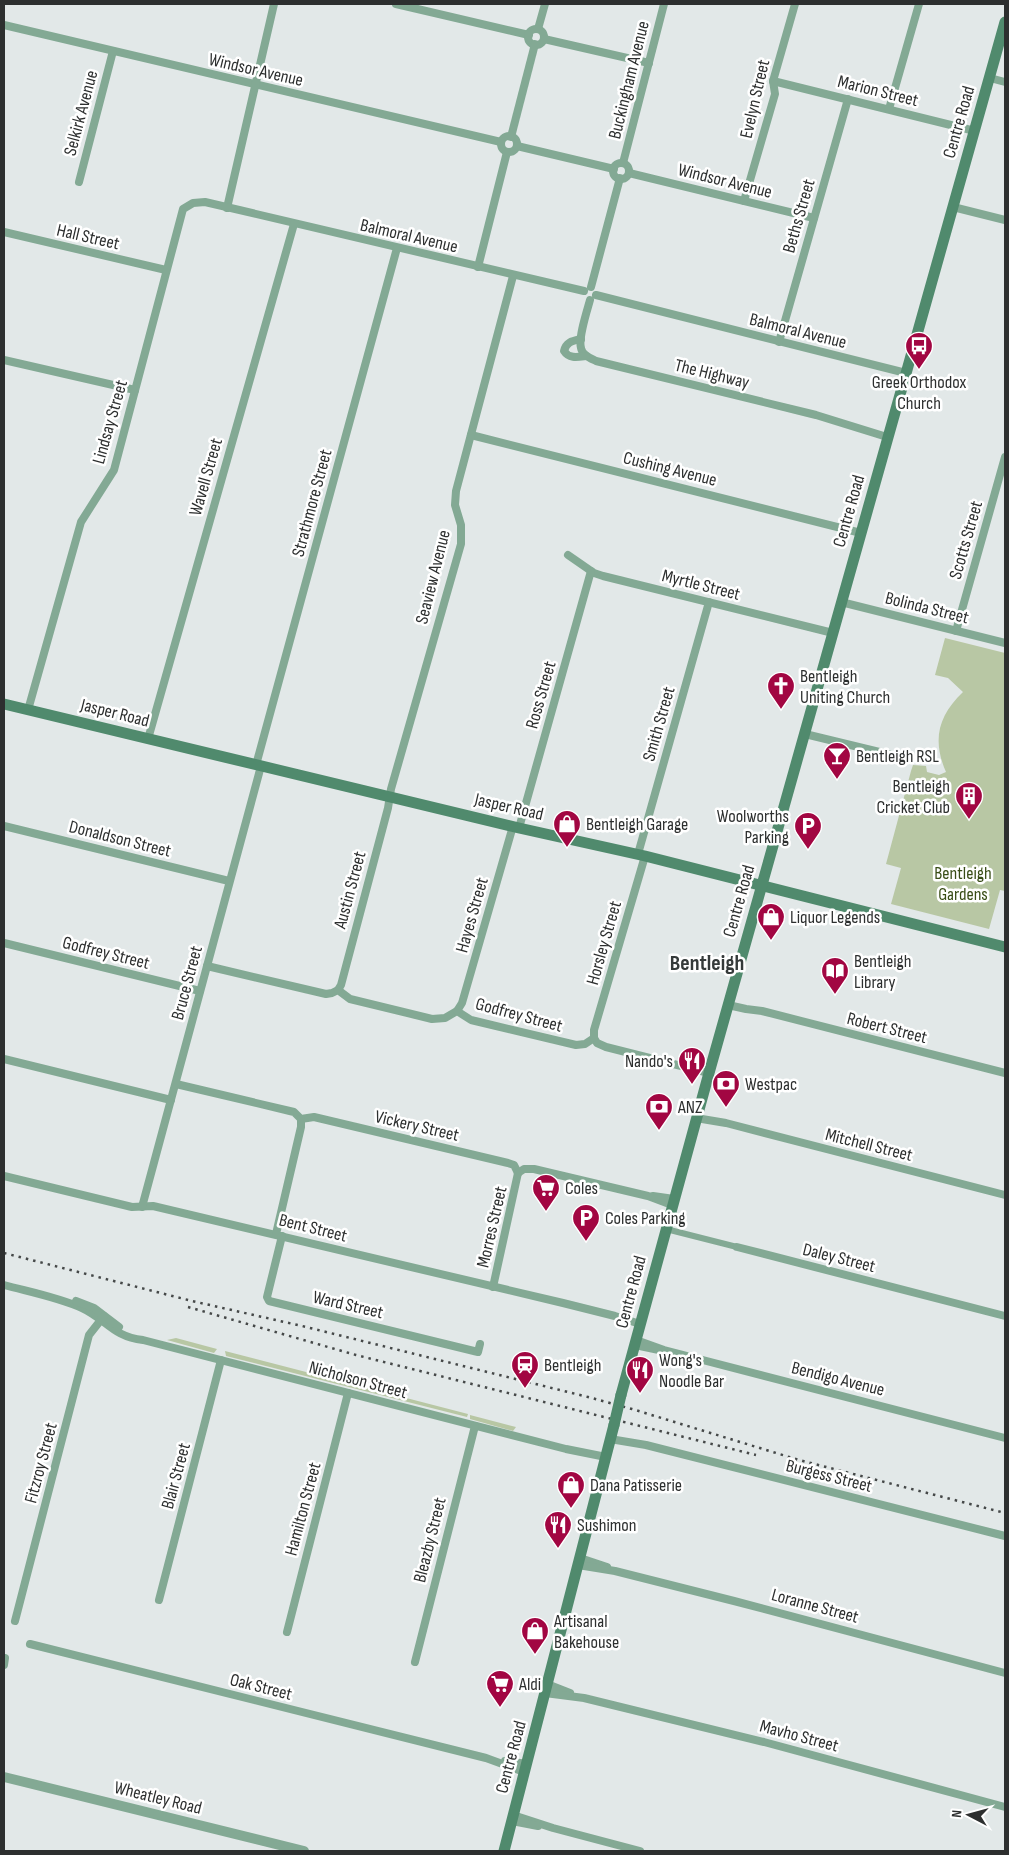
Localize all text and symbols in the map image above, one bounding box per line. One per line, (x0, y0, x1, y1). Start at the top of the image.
street label: Buckingham Avenue (604, 19, 654, 141)
street label: Windsor Avenue (207, 49, 305, 91)
street label: Evelyn Street (736, 57, 774, 140)
street label: Selkirk Avenue (60, 68, 102, 158)
street label: Marion Street (836, 71, 921, 111)
street label: Centre Road (939, 83, 979, 161)
street label: Windsor Avenue (676, 159, 774, 203)
street label: Beths Street (778, 176, 820, 255)
street label: Balmoral Avenue (358, 215, 460, 257)
street label: Hall Street (55, 220, 122, 254)
street label: Balmoral Avenue (747, 309, 849, 353)
bus stop icon: Greek Orthodox Church (904, 331, 934, 370)
street label: The Highway (673, 355, 751, 393)
place label: Greek Orthodox Church (872, 372, 967, 414)
street label: Lindsay Street (88, 377, 132, 466)
street label: Wavell Street (185, 435, 227, 518)
street label: Strathmore Street (288, 447, 337, 559)
street label: Cushing Avenue (621, 447, 719, 491)
street label: Centre Road (829, 472, 869, 550)
street label: Scotts Street (945, 498, 987, 582)
street label: Seaview Avenue (411, 528, 455, 626)
street label: Myrtle Street (660, 565, 743, 605)
street label: Bolinda Street (883, 587, 972, 629)
street label: Ross Street (521, 658, 561, 731)
place label: Bentleigh Uniting Church (800, 666, 890, 708)
church icon: Bentleigh Uniting Church (766, 671, 796, 710)
street label: Smith Street (638, 684, 680, 764)
street label: Jasper Road (78, 694, 151, 732)
bar icon: Bentleigh RSL (822, 741, 852, 780)
place label: Bentleigh RSL (856, 746, 939, 767)
place label: Bentleigh Cricket Club (876, 776, 950, 818)
building icon: Bentleigh Cricket Club (954, 781, 984, 820)
street label: Jasper Road (472, 789, 545, 825)
place label: Woolworths Parking (717, 806, 789, 848)
shop icon: Bentleigh Garage (552, 809, 582, 848)
parking icon: Woolworths Parking (793, 811, 823, 850)
place label: Bentleigh Garage (586, 814, 688, 835)
street label: Donaldson Street (67, 816, 174, 862)
street label: Austin Street (329, 849, 371, 932)
street label: Centre Road (719, 862, 759, 940)
park label: Bentleigh Gardens (934, 863, 992, 905)
street label: Hayes Street (451, 874, 493, 955)
street label: Horsley Street (582, 898, 626, 987)
shop icon: Liquor Legends (756, 902, 786, 941)
place label: Liquor Legends (790, 907, 880, 928)
street label: Godfrey Street (60, 932, 152, 974)
street label: Bruce Street (167, 943, 207, 1022)
district label: Bentleigh (670, 950, 744, 977)
place label: Bentleigh Library (854, 951, 911, 993)
library icon: Bentleigh Library (820, 956, 850, 995)
street label: Godfrey Street (473, 993, 565, 1037)
street label: Robert Street (845, 1008, 930, 1048)
restaurant icon: Nando's (677, 1046, 707, 1085)
place label: Nando's (625, 1051, 673, 1072)
bank icon: Westpac (711, 1069, 741, 1108)
place label: Westpac (745, 1074, 797, 1095)
bank icon: ANZ (644, 1092, 674, 1131)
place label: ANZ (677, 1097, 703, 1118)
street label: Vickery Street (373, 1106, 462, 1146)
street label: Mitchell Street (823, 1124, 915, 1166)
supermarket icon: Coles (531, 1173, 561, 1212)
place label: Coles (565, 1178, 598, 1199)
street label: Morres Street (472, 1184, 512, 1270)
parking icon: Coles Parking (571, 1203, 601, 1242)
place label: Coles Parking (605, 1208, 686, 1229)
street label: Bent Street (277, 1209, 350, 1247)
street label: Daley Street (801, 1239, 878, 1277)
street label: Centre Road (611, 1253, 651, 1331)
street label: Ward Street (311, 1287, 386, 1323)
station icon: Bentleigh (510, 1350, 540, 1389)
place label: Wong's Noodle Bar (659, 1350, 724, 1392)
place label: Bentleigh (544, 1355, 601, 1376)
restaurant icon: Wong's Noodle Bar (625, 1355, 655, 1394)
street label: Nicholson Street (307, 1357, 410, 1403)
street label: Bendigo Avenue (789, 1357, 887, 1401)
street label: Fitzroy Street (20, 1420, 62, 1506)
street label: Blair Street (157, 1440, 195, 1511)
street label: Burgess Street (784, 1455, 875, 1497)
street label: Hamilton Street (280, 1460, 326, 1558)
shop icon: Dana Patisserie (556, 1470, 586, 1509)
place label: Dana Patisserie (590, 1475, 682, 1496)
street label: Bleazby Street (409, 1495, 451, 1585)
restaurant icon: Sushimon (543, 1510, 573, 1549)
place label: Sushimon (577, 1515, 636, 1536)
street label: Loranne Street (769, 1584, 861, 1628)
place label: Artisanal Bakehouse (553, 1611, 619, 1653)
shop icon: Artisanal Bakehouse (520, 1616, 550, 1655)
street label: Oak Street (228, 1669, 295, 1705)
supermarket icon: Aldi (485, 1669, 515, 1708)
place label: Aldi (518, 1674, 541, 1695)
street label: Mavho Street (757, 1715, 841, 1757)
street label: Centre Road (491, 1718, 531, 1796)
street label: Wheatley Road (112, 1777, 204, 1819)
north arrow (944, 1790, 994, 1840)
text: N (948, 1809, 965, 1818)

